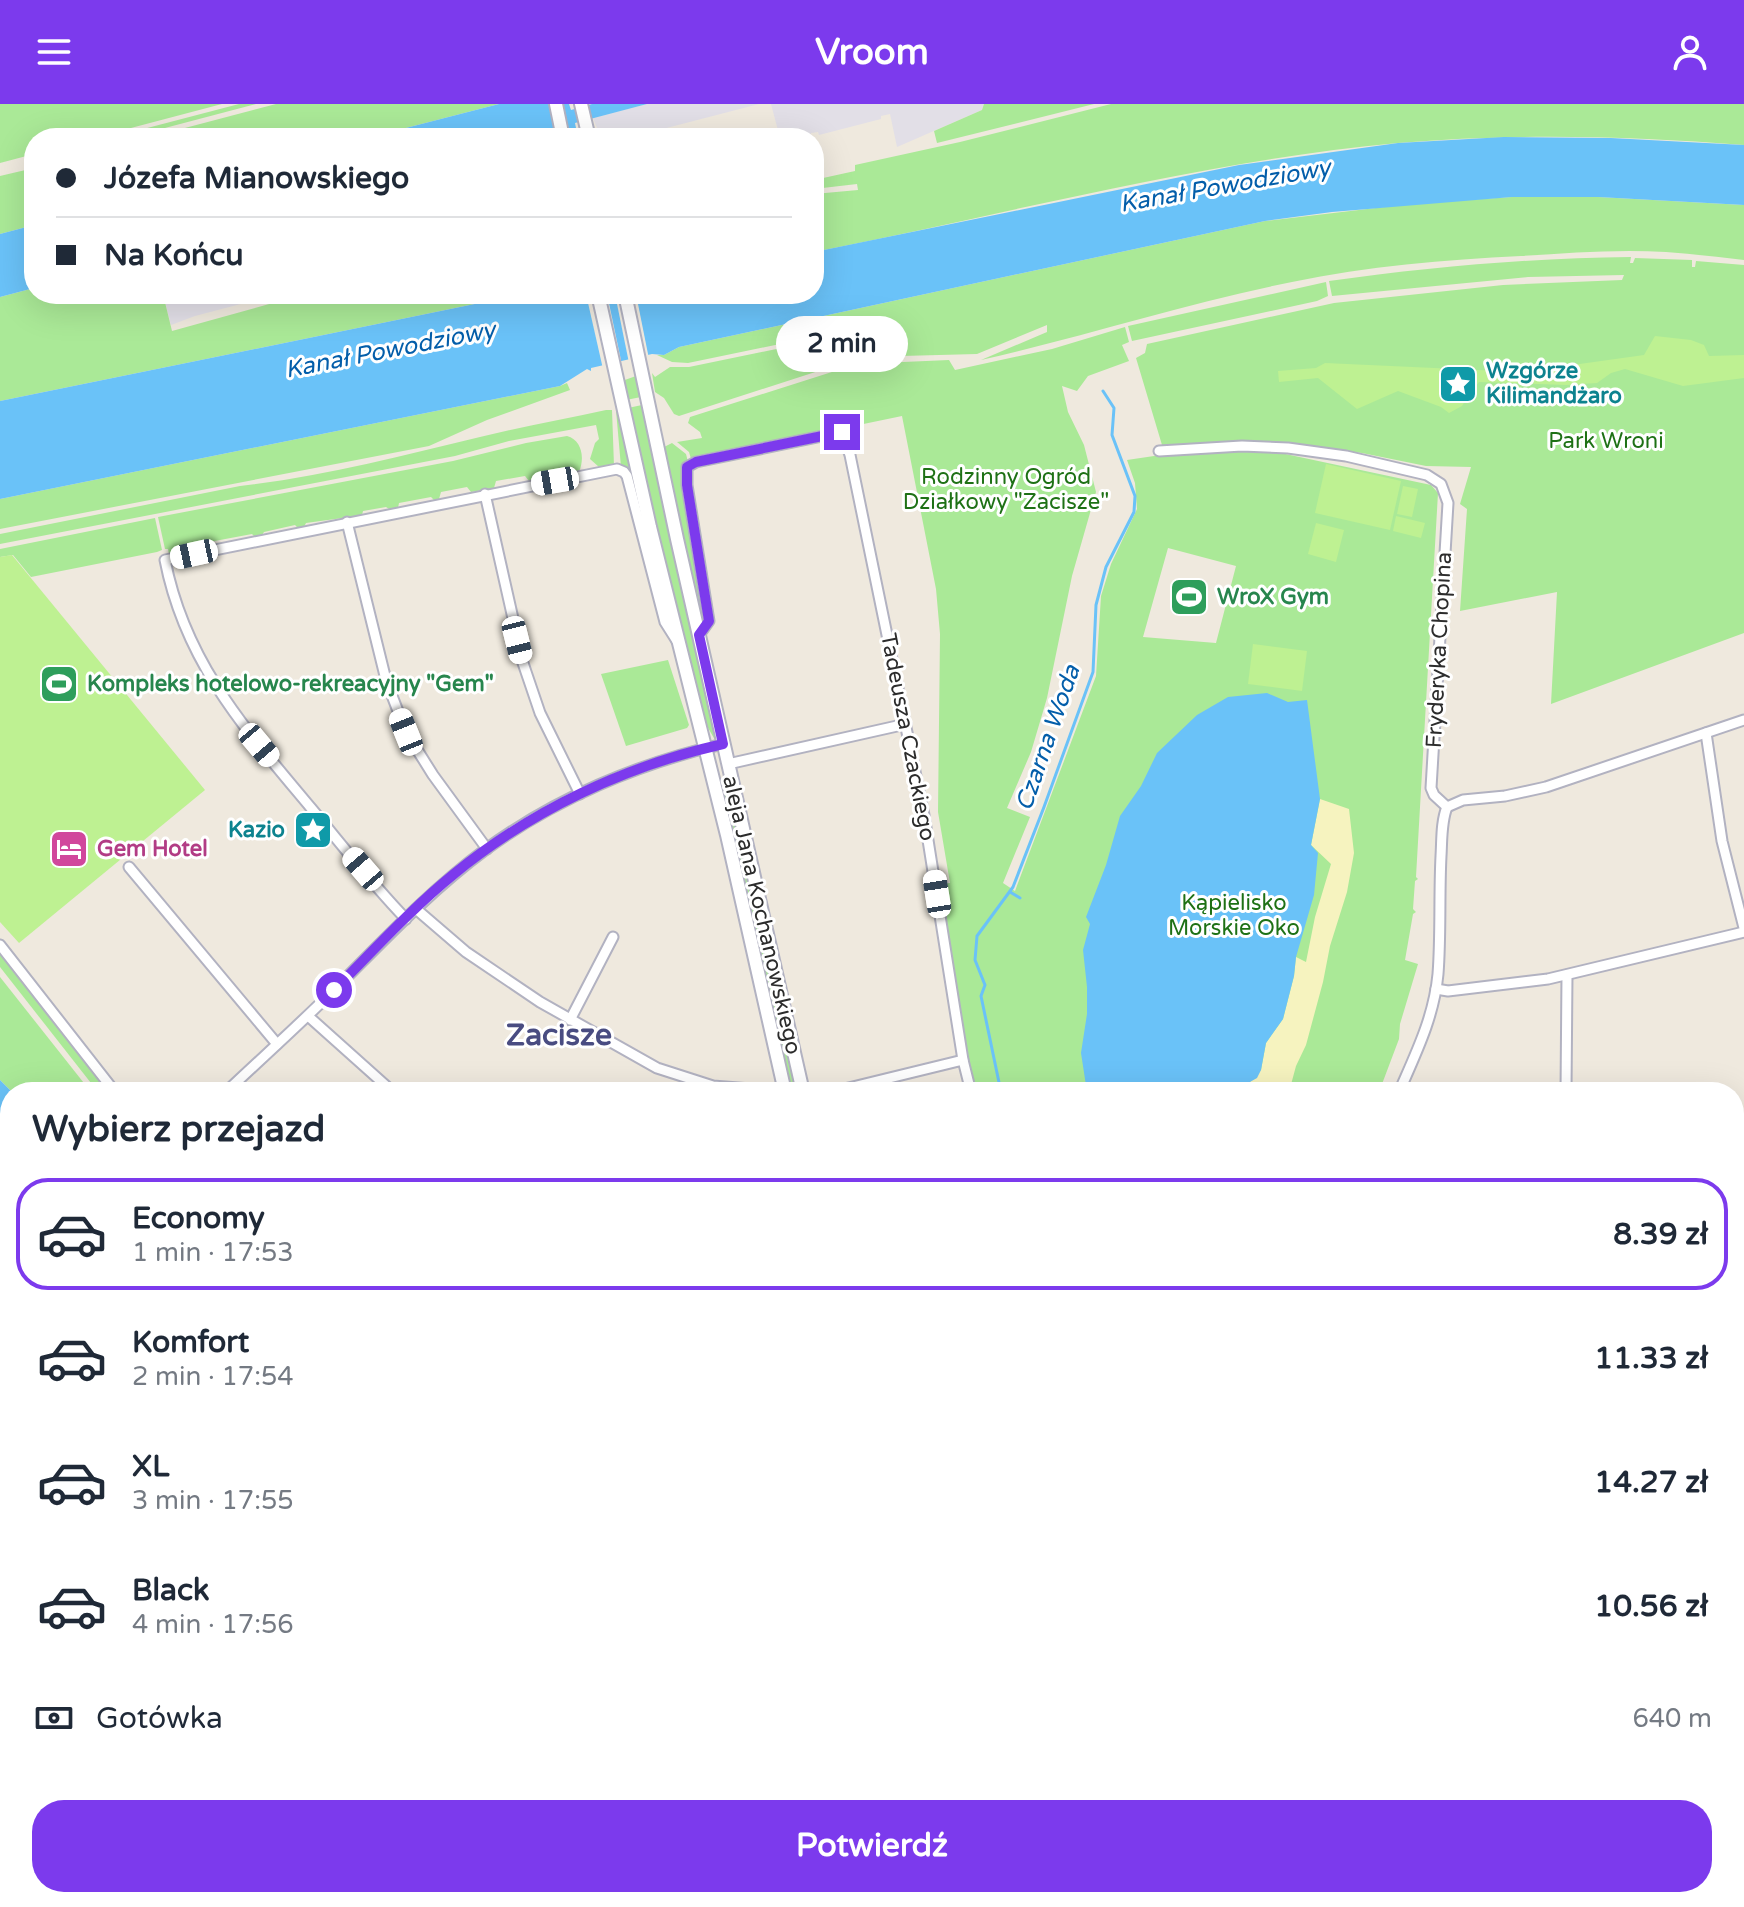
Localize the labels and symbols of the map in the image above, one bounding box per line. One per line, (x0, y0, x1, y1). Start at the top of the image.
water label: Kanał Powodziowy (1118, 153, 1336, 219)
water label: Kanał Powodziowy (283, 315, 500, 385)
callout: 2 min (776, 316, 908, 372)
place label: Wzgórze Kilimandżaro (1486, 358, 1622, 409)
place icon: Wzgórze Kilimandżaro (1437, 363, 1479, 405)
route end (824, 414, 860, 450)
park label: Park Wroni (1548, 428, 1664, 454)
park label: Rodzinny Ogród Działkowy "Zacisze" (903, 464, 1109, 515)
car (529, 465, 581, 497)
car (168, 537, 220, 571)
street label: Fryderyka Chopina (1421, 551, 1457, 749)
sports icon: WroX Gym (1168, 576, 1210, 618)
place label: WroX Gym (1217, 584, 1329, 610)
car (500, 614, 534, 666)
street label: Tadeusza Czackiego (875, 631, 941, 843)
water label: Czarna Woda (1010, 661, 1087, 815)
sports icon: Kompleks hotelowo-rekreacyjny "Gem" (38, 663, 80, 705)
place label: Kompleks hotelowo-rekreacyjny "Gem" (87, 671, 494, 697)
car (386, 705, 426, 759)
car (234, 719, 284, 771)
street label: aleja Jana Kochanowskiego (717, 773, 807, 1057)
place icon: Kazio (292, 809, 334, 851)
place label: Kazio (228, 817, 285, 843)
hotel icon: Gem Hotel (48, 828, 90, 870)
place label: Gem Hotel (97, 836, 208, 862)
car (338, 843, 388, 895)
car (921, 868, 953, 920)
park label: Kąpielisko Morskie Oko (1168, 890, 1300, 941)
route start (316, 972, 352, 1008)
district label: Zacisze (506, 1017, 612, 1054)

